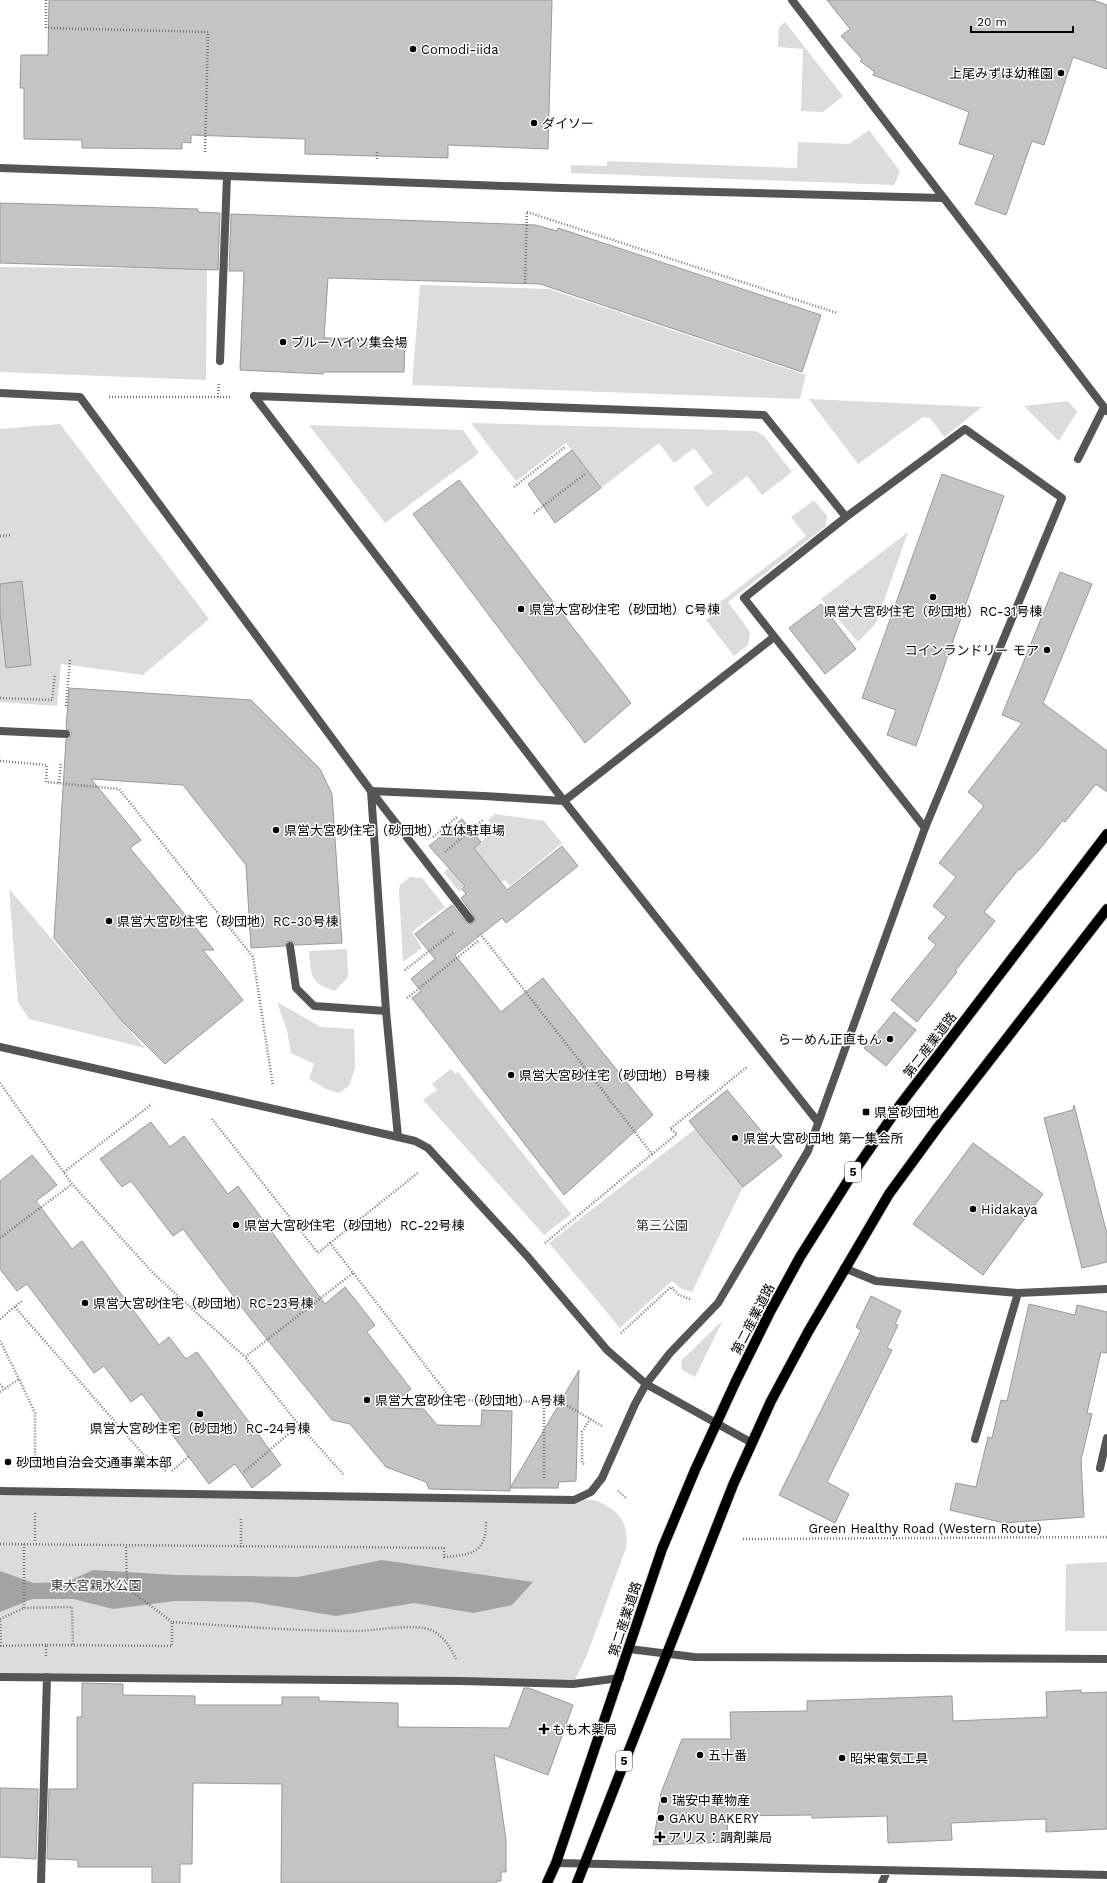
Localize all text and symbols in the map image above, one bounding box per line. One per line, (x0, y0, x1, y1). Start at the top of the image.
scale bar (971, 8, 1073, 34)
text: 20 m (977, 15, 1007, 29)
place label: Comodi-iida (421, 42, 499, 57)
marker: Comodi-iida (408, 44, 418, 54)
place label: 上尾みずほ幼稚園 (949, 66, 1053, 81)
marker: 上尾みずほ幼稚園 (1056, 68, 1066, 78)
place label: ダイソー (542, 116, 594, 131)
marker: ダイソー (529, 118, 539, 128)
place label: ブルーハイツ集会場 (291, 335, 407, 350)
marker: ブルーハイツ集会場 (278, 337, 288, 347)
marker: 県営大宮砂住宅（砂団地）RC-31号棟 (928, 592, 938, 602)
place label: 県営大宮砂住宅（砂団地）C号棟 (529, 602, 720, 617)
marker: 県営大宮砂住宅（砂団地）C号棟 (516, 604, 526, 614)
place label: 県営大宮砂住宅（砂団地）RC-31号棟 (824, 604, 1042, 619)
place label: コインランドリー モア (905, 643, 1039, 658)
marker: コインランドリー モア (1042, 645, 1052, 655)
place label: 県営大宮砂住宅（砂団地）立体駐車場 (284, 823, 505, 838)
marker: 県営大宮砂住宅（砂団地）立体駐車場 (271, 825, 281, 835)
place label: 県営大宮砂住宅（砂団地）RC-30号棟 (117, 914, 338, 929)
marker: 県営大宮砂住宅（砂団地）RC-30号棟 (104, 916, 114, 926)
street label: 第二産業道路 (901, 1009, 959, 1081)
place label: らーめん正直もん (778, 1032, 882, 1047)
marker: らーめん正直もん (885, 1034, 895, 1044)
place label: 県営大宮砂住宅（砂団地）B号棟 (519, 1068, 710, 1083)
marker: 県営大宮砂住宅（砂団地）B号棟 (506, 1070, 516, 1080)
place label: 県営砂団地 (874, 1105, 939, 1120)
marker: 県営砂団地 (861, 1107, 871, 1117)
place label: 県営大宮砂団地 第一集会所 (743, 1131, 903, 1146)
marker: 県営大宮砂団地 第一集会所 (730, 1133, 740, 1143)
road number: 5 (845, 1162, 861, 1182)
place label: Hidakaya (981, 1202, 1038, 1217)
marker: Hidakaya (968, 1204, 978, 1214)
place label: 県営大宮砂住宅（砂団地）RC-22号棟 (244, 1218, 465, 1233)
park label: 第三公園 (636, 1218, 688, 1233)
marker: 県営大宮砂住宅（砂団地）RC-22号棟 (231, 1220, 241, 1230)
street label: 第二産業道路 (729, 1281, 777, 1357)
place label: 県営大宮砂住宅（砂団地）RC-23号棟 (93, 1296, 314, 1311)
marker: 県営大宮砂住宅（砂団地）RC-23号棟 (80, 1298, 90, 1308)
place label: 県営大宮砂住宅（砂団地）A号棟 (375, 1393, 566, 1408)
marker: 県営大宮砂住宅（砂団地）A号棟 (362, 1395, 372, 1405)
marker: 県営大宮砂住宅（砂団地）RC-24号棟 (195, 1409, 205, 1419)
place label: 県営大宮砂住宅（砂団地）RC-24号棟 (90, 1421, 310, 1436)
place label: 砂団地自治会交通事業本部 (16, 1455, 172, 1470)
marker: 砂団地自治会交通事業本部 (3, 1457, 13, 1467)
street label: Green Healthy Road (Western Route) (808, 1521, 1042, 1536)
park label: 東大宮親水公園 (50, 1578, 142, 1593)
street label: 第二産業道路 (606, 1580, 644, 1658)
place label: もも木薬局 (552, 1722, 617, 1737)
marker: もも木薬局 (539, 1724, 549, 1734)
place label: 五十番 (708, 1748, 747, 1763)
marker: 五十番 (695, 1750, 705, 1760)
road number: 5 (616, 1751, 632, 1771)
place label: 昭栄電気工具 (850, 1751, 928, 1766)
marker: 昭栄電気工具 (837, 1753, 847, 1763)
place label: 瑞安中華物産 (672, 1793, 750, 1808)
marker: 瑞安中華物産 (659, 1795, 669, 1805)
place label: GAKU BAKERY (669, 1811, 759, 1826)
marker: GAKU BAKERY (656, 1813, 666, 1823)
place label: アリス：調剤薬局 (668, 1830, 772, 1845)
marker: アリス：調剤薬局 (655, 1832, 665, 1842)

